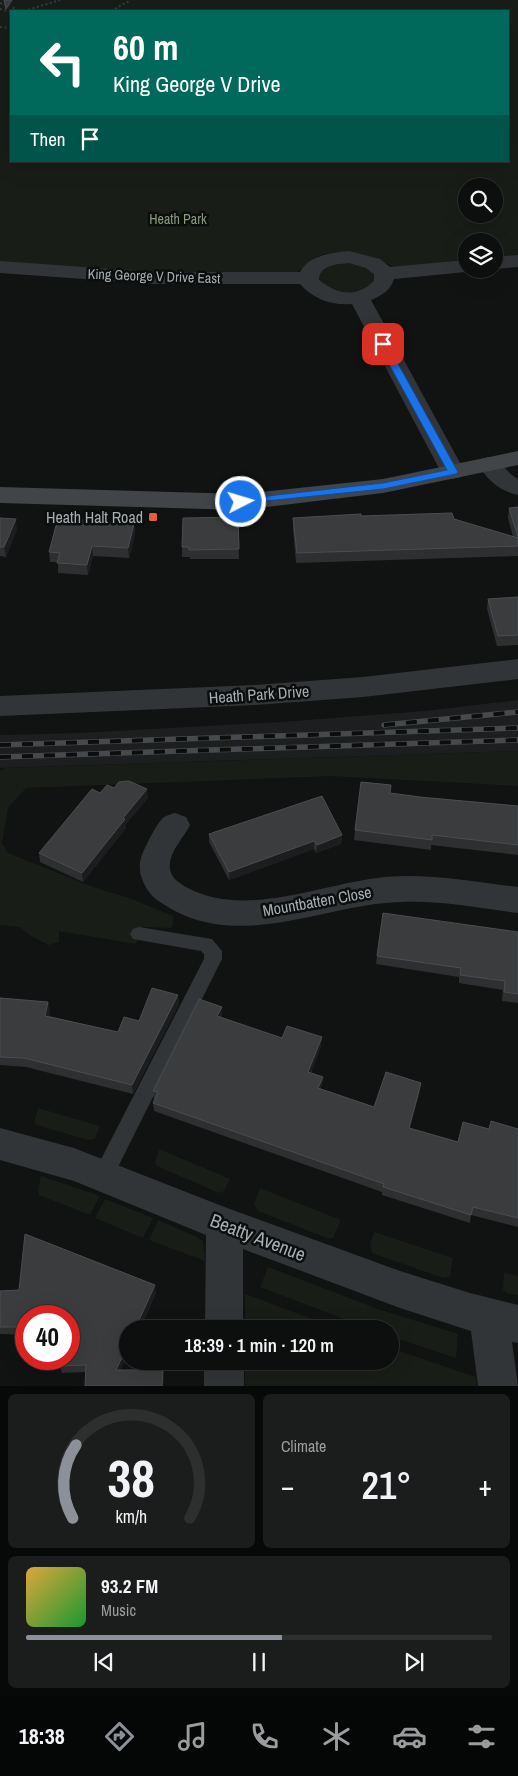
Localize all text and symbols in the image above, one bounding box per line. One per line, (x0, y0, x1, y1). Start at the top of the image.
text: 60 m (113, 24, 178, 71)
icon: left (30, 30, 95, 95)
text: King George V Drive (113, 69, 280, 99)
icon: arrive (76, 125, 104, 153)
text: Then (30, 126, 66, 152)
map controls (458, 178, 503, 278)
button: search (458, 178, 503, 223)
park label: Heath Park (149, 210, 207, 228)
button: layers (458, 233, 503, 278)
street label: King George V Drive East (87, 265, 221, 287)
pin (362, 323, 404, 365)
icon: arrive (369, 330, 397, 358)
position arrow (214, 475, 266, 527)
place label: Heath Halt Road (46, 506, 143, 528)
marker: Heath Halt Road (147, 511, 159, 523)
street label: Heath Park Drive (208, 680, 310, 708)
street label: Mountbatten Close (261, 881, 373, 921)
street label: Beatty Avenue (207, 1207, 309, 1267)
speed limit sign: 40 (15, 1305, 80, 1370)
text: 18:39 · 1 min · 120 m (184, 1332, 334, 1358)
text: Climate (281, 1435, 326, 1457)
text: 38 (108, 1443, 155, 1513)
text: 21° (362, 1460, 411, 1511)
text: − (281, 1467, 294, 1505)
text: + (479, 1467, 492, 1505)
text: km/h (116, 1505, 147, 1529)
text: 93.2 FM (101, 1573, 158, 1599)
text: Music (101, 1599, 136, 1621)
icon: previous (90, 1648, 118, 1676)
icon: pause (245, 1648, 273, 1676)
icon: next (400, 1648, 428, 1676)
icon: directions (102, 1719, 137, 1754)
icon: music (175, 1719, 210, 1754)
icon: phone (247, 1719, 282, 1754)
icon: climate (319, 1719, 354, 1754)
icon: car (392, 1719, 427, 1754)
icon: filters (464, 1719, 499, 1754)
text: 18:38 (19, 1721, 65, 1751)

